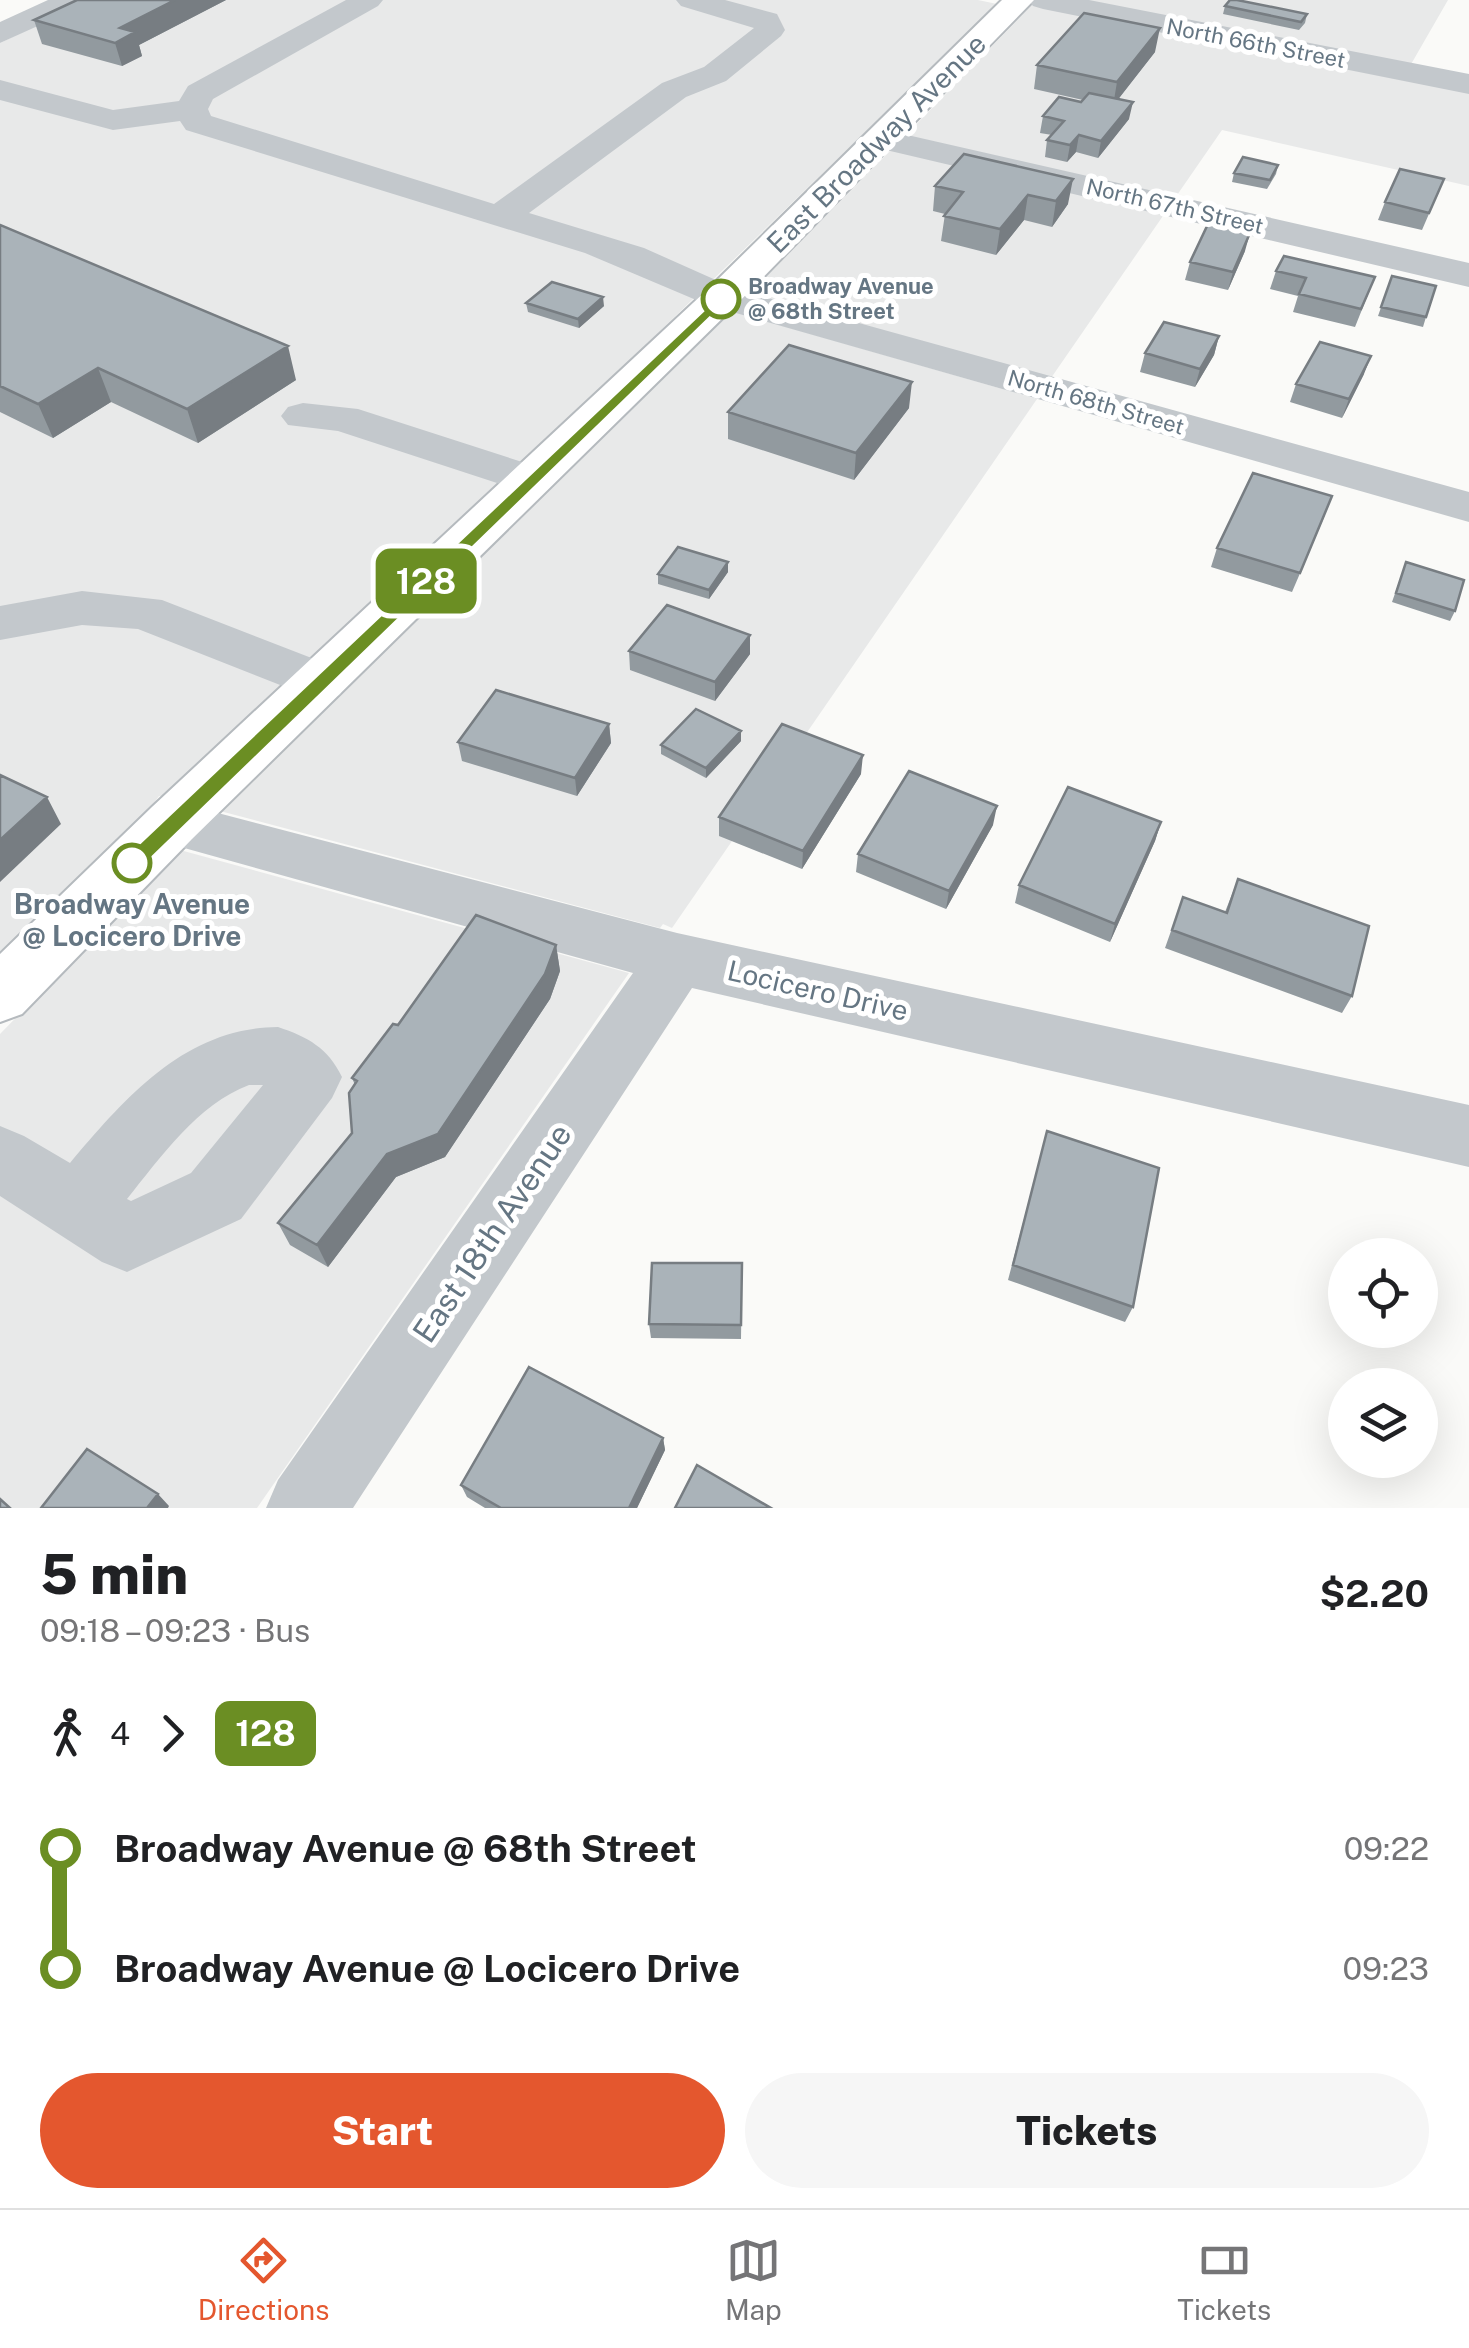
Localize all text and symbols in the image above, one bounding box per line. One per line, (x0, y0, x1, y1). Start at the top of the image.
street label: North 66th Street (1164, 13, 1348, 73)
street label: East Broadway Avenue (760, 27, 992, 259)
street label: North 67th Street (1084, 173, 1266, 239)
place label: Broadway Avenue @ 68th Street (748, 273, 934, 324)
marker: Broadway Avenue @ 68th Street (702, 280, 740, 318)
street label: North 68th Street (1005, 364, 1187, 440)
line badge: 128 (368, 548, 484, 614)
text: 128 (396, 561, 456, 602)
marker: Broadway Avenue @ Locicero Drive (113, 844, 151, 882)
place label: Broadway Avenue @ Locicero Drive (14, 887, 250, 952)
street label: Locicero Drive (724, 953, 912, 1027)
street label: East 18th Avenue (405, 1117, 579, 1349)
map controls (1328, 1238, 1438, 1478)
button: locate (1328, 1238, 1438, 1348)
button: layers (1328, 1368, 1438, 1478)
text: 5 min (40, 1542, 188, 1606)
text: $2.20 (1319, 1571, 1429, 1616)
text: 09:18 – 09:23 · Bus (40, 1612, 310, 1649)
icon: walk (40, 1706, 95, 1761)
icon: forward (145, 1706, 200, 1761)
text: 128 (235, 1713, 296, 1754)
text: 4 (110, 1715, 130, 1752)
text: Broadway Avenue @ 68th Street (114, 1826, 697, 1871)
text: 09:22 (1344, 1830, 1429, 1867)
text: Broadway Avenue @ Locicero Drive (114, 1946, 740, 1991)
text: 09:23 (1343, 1950, 1429, 1987)
button: Start (40, 2073, 725, 2188)
button: Tickets (745, 2073, 1429, 2188)
tab: Directions (198, 2233, 329, 2326)
tab: Map (725, 2233, 782, 2326)
tab: Tickets (1177, 2233, 1271, 2326)

